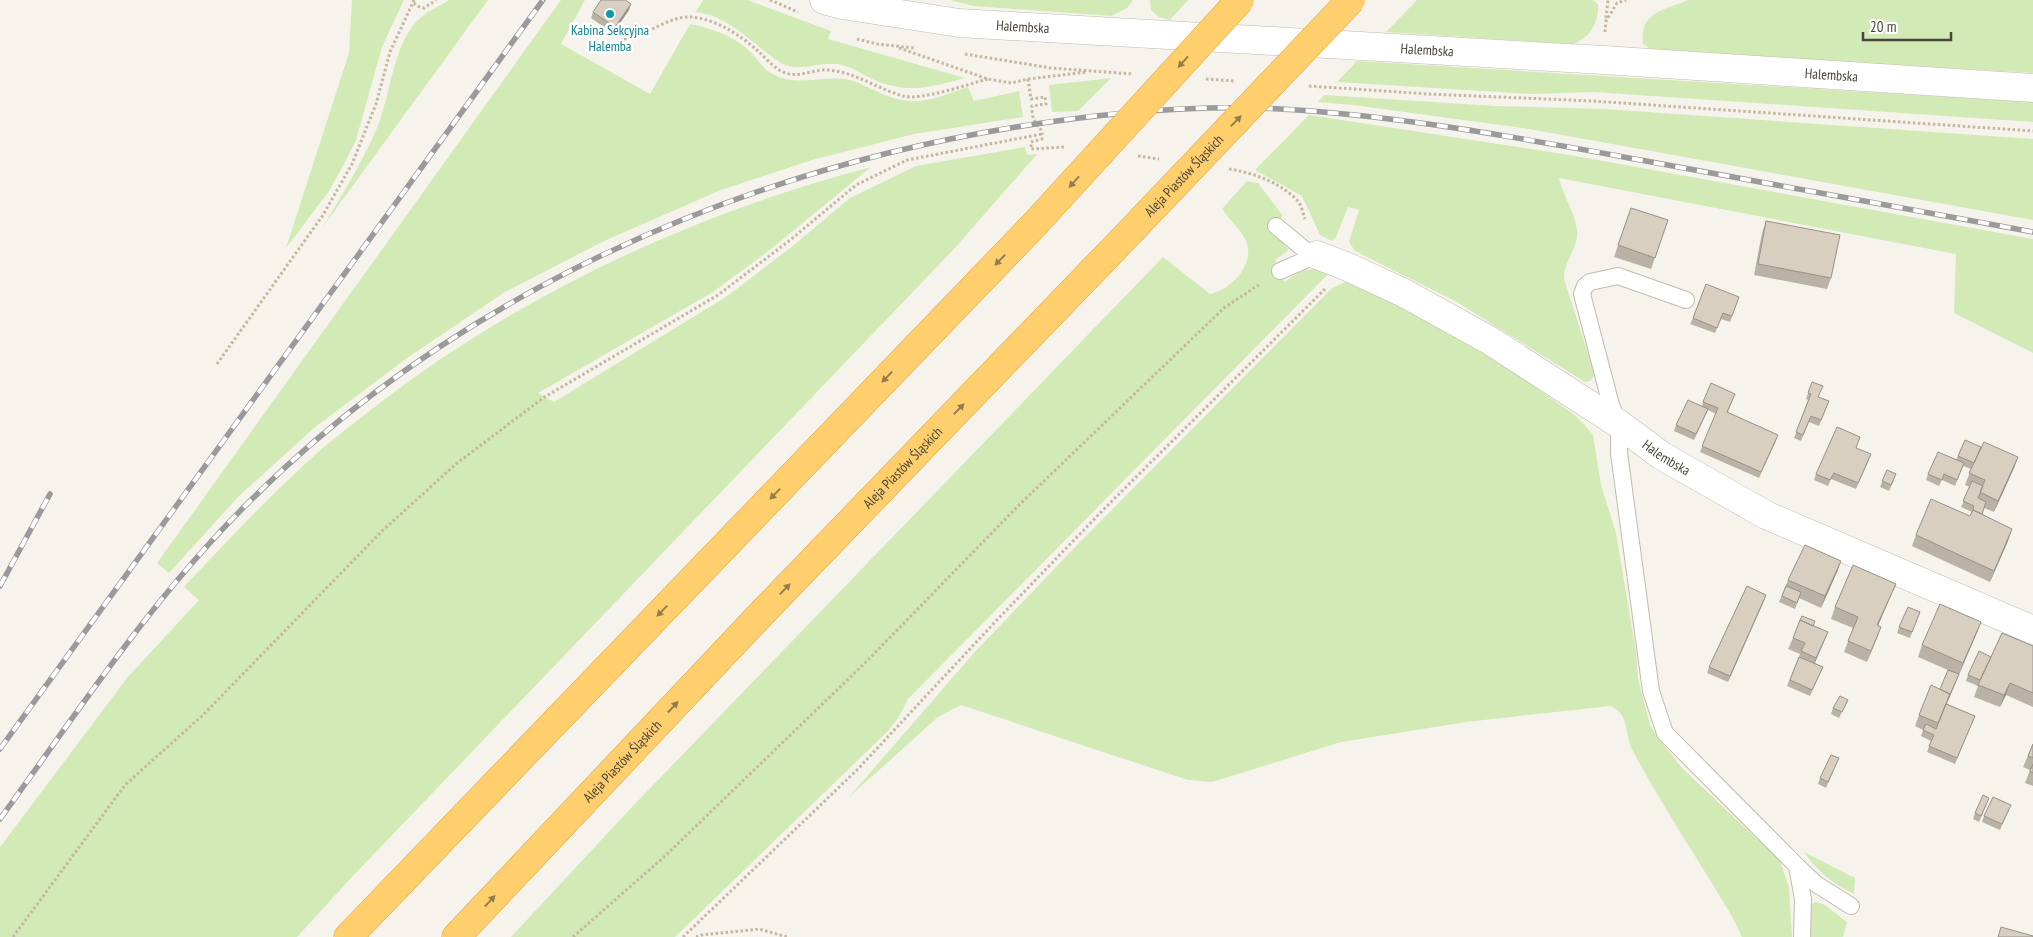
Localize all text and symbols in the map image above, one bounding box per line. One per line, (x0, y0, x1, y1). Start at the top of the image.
marker: Kabina Sekcyjna Halemba (604, 8, 616, 20)
scale bar (1863, 10, 1950, 42)
street label: Halembska (996, 16, 1050, 37)
text: 20 m (1870, 17, 1896, 36)
place label: Kabina Sekcyjna Halemba (571, 21, 649, 55)
street label: Halembska (1400, 39, 1454, 60)
one-way arrow (1177, 55, 1189, 67)
street label: Halembska (1804, 64, 1859, 86)
one-way arrow (1230, 115, 1242, 127)
street label: Aleja Piastów Śląskich (1140, 131, 1227, 220)
one-way arrow (1068, 175, 1079, 188)
one-way arrow (994, 253, 1006, 265)
one-way arrow (882, 371, 894, 383)
one-way arrow (953, 404, 965, 416)
street label: Aleja Piastów Śląskich (859, 423, 946, 512)
street label: Halembska (1639, 436, 1693, 479)
one-way arrow (769, 488, 781, 500)
one-way arrow (779, 583, 791, 595)
one-way arrow (656, 605, 668, 617)
one-way arrow (667, 701, 679, 713)
street label: Aleja Piastów Śląskich (579, 716, 665, 806)
one-way arrow (484, 896, 496, 908)

